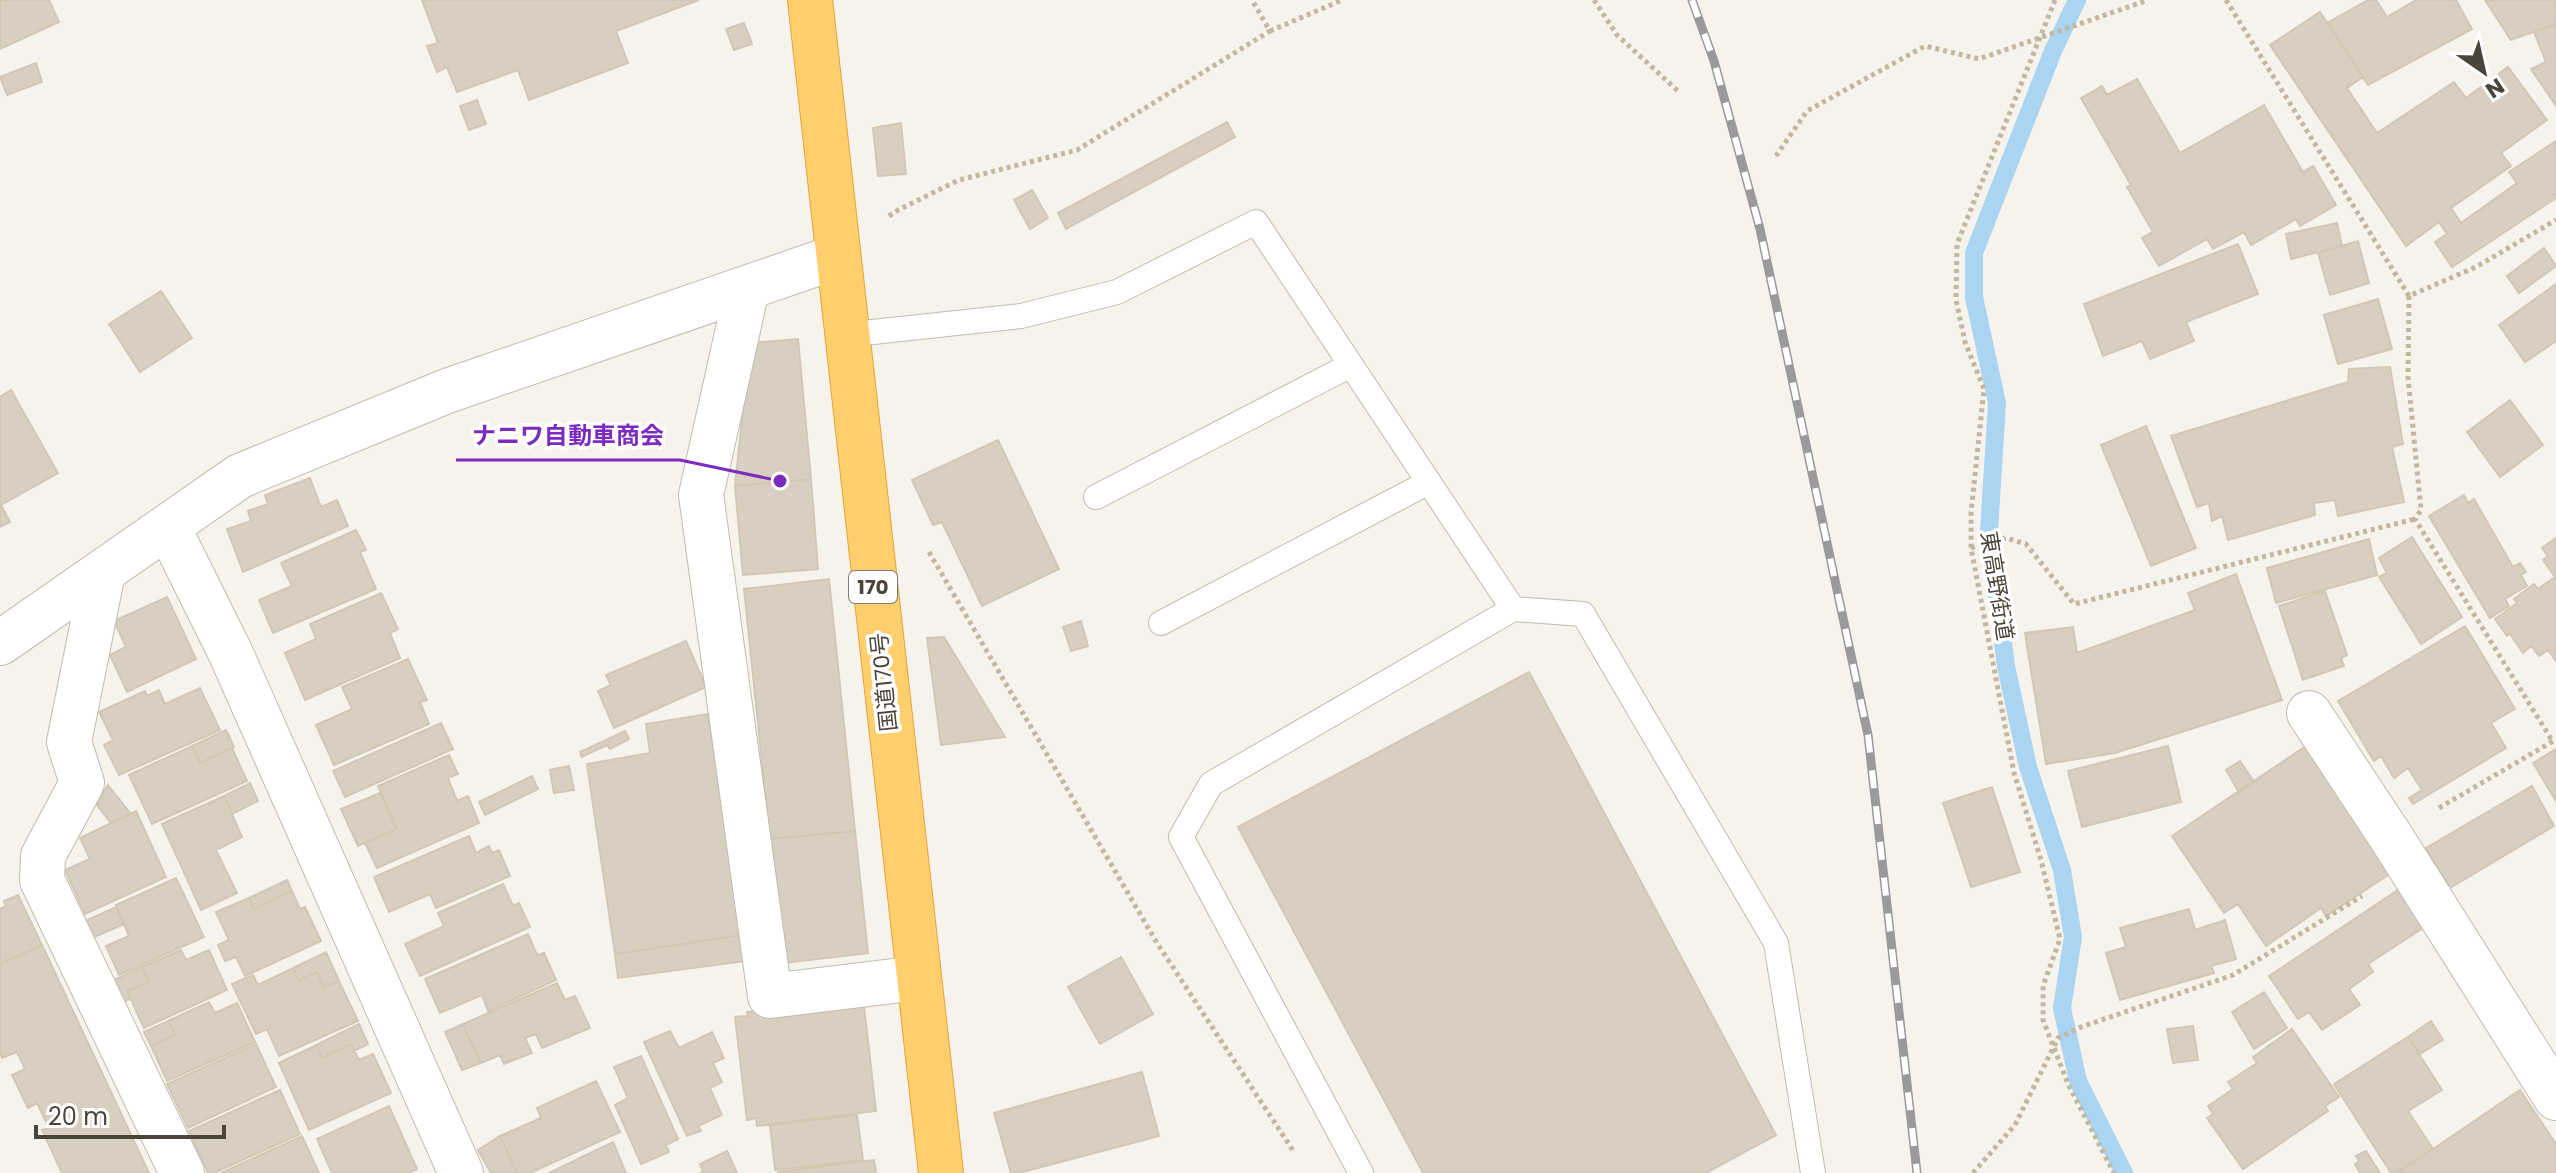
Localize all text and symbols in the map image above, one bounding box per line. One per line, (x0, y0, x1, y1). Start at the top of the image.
north arrow (2444, 32, 2524, 112)
text: N (2479, 71, 2510, 106)
callout: ナニワ自動車商会 (456, 412, 680, 460)
text: ナニワ自動車商会 (472, 419, 664, 452)
street label: 東高野街道 (1973, 529, 2021, 643)
road number: 170 (849, 571, 897, 603)
street label: 国道170号 (863, 631, 905, 733)
scale bar (36, 1089, 224, 1139)
text: 20 m (48, 1100, 108, 1133)

